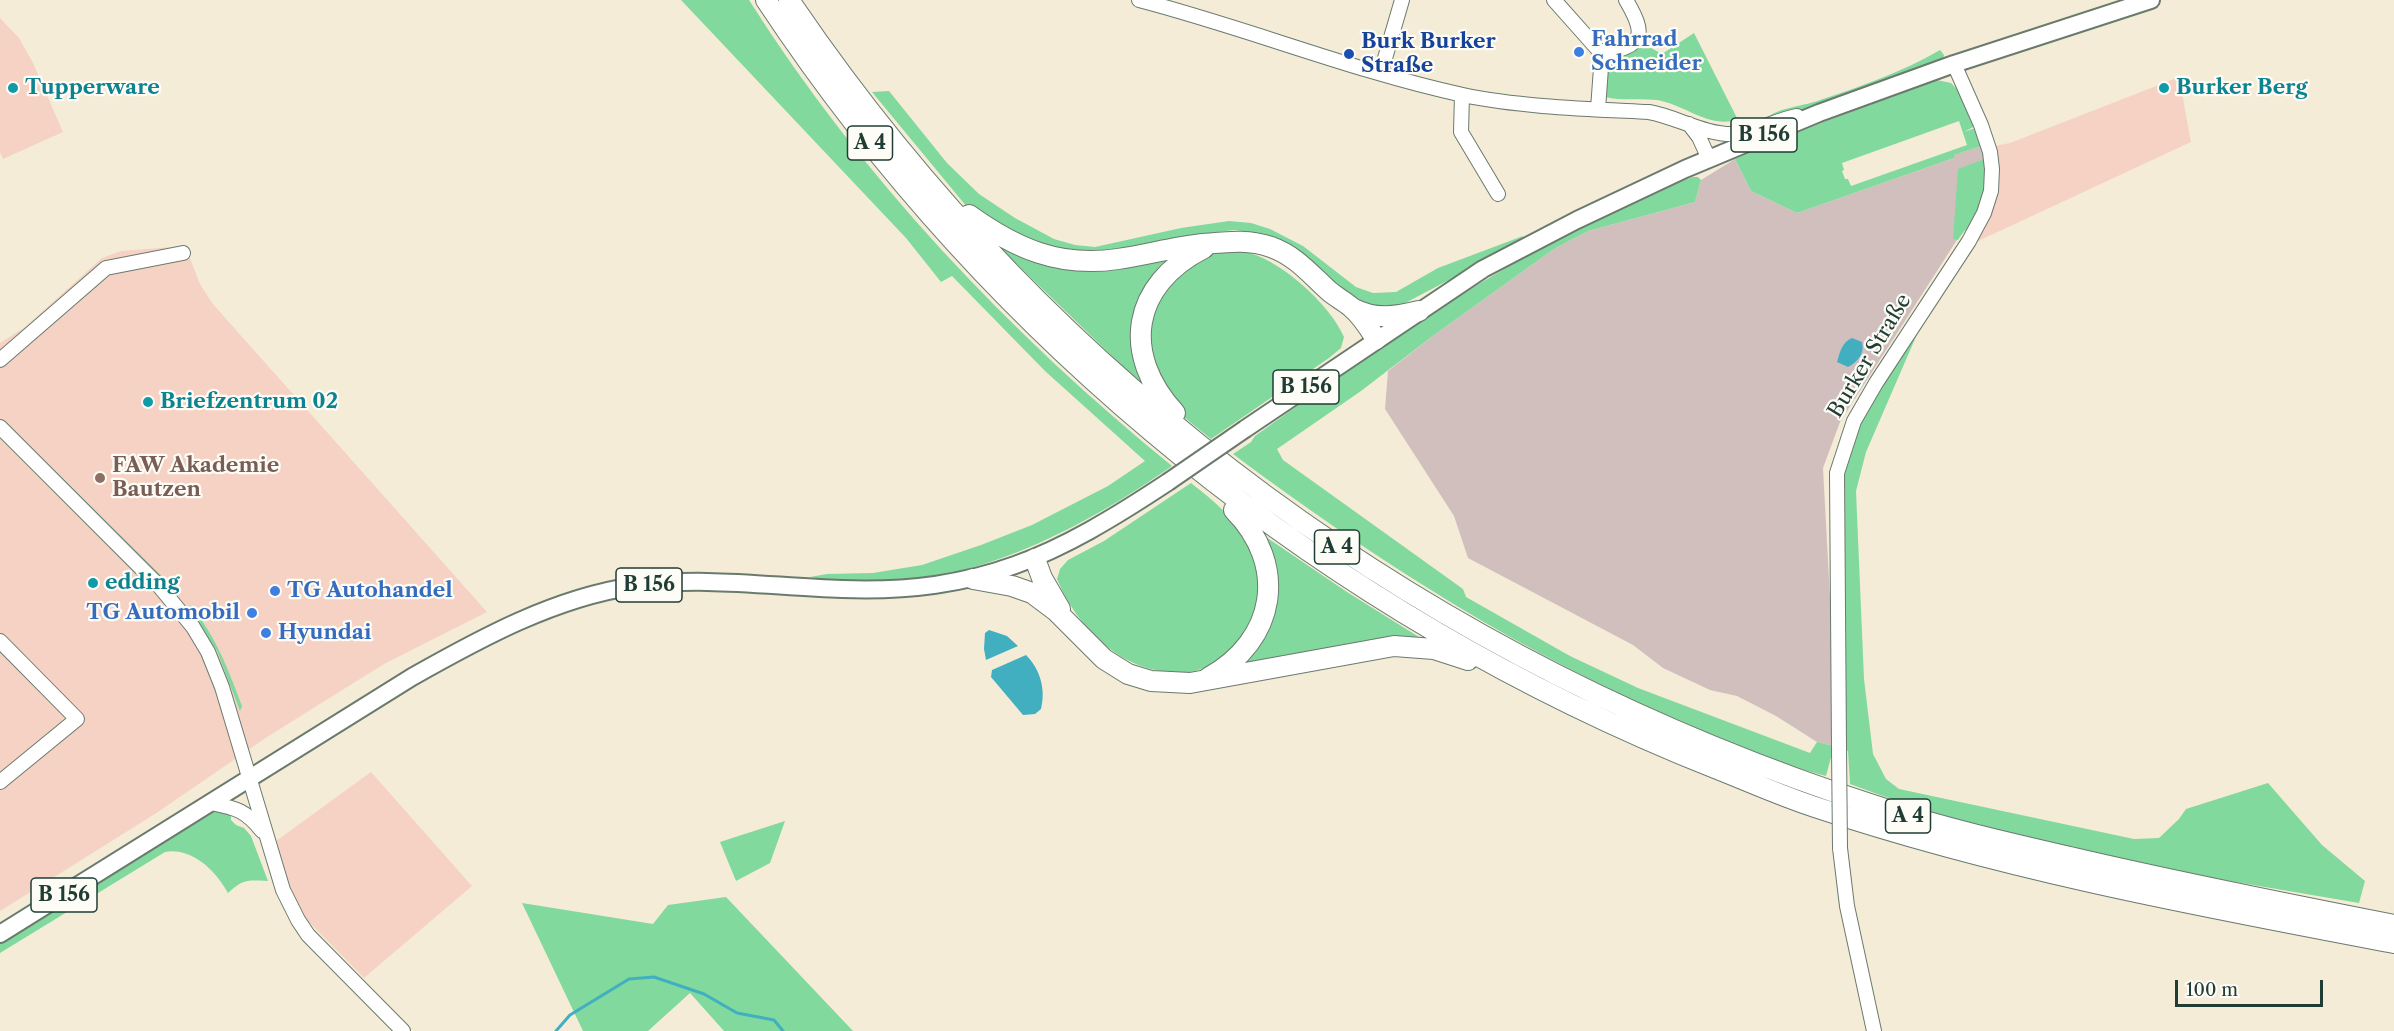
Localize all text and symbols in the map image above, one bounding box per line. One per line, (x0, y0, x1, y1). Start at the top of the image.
place label: Fahrrad Schneider (1591, 27, 1702, 77)
place label: Burk Burker Straße (1361, 29, 1496, 79)
marker: Fahrrad Schneider (1572, 45, 1586, 59)
marker: Burk Burker Straße (1342, 47, 1356, 61)
place label: Tupperware (25, 75, 160, 101)
place label: Burker Berg (2176, 75, 2308, 101)
marker: Tupperware (6, 81, 20, 95)
marker: Burker Berg (2157, 81, 2171, 95)
road number: B 156 (1731, 118, 1797, 152)
road number: A 4 (848, 126, 892, 160)
street label: Burker Straße (1823, 289, 1917, 423)
road number: B 156 (1273, 370, 1339, 404)
place label: Briefzentrum 02 (160, 389, 338, 415)
marker: Briefzentrum 02 (141, 395, 155, 409)
place label: FAW Akademie Bautzen (112, 453, 279, 503)
marker: FAW Akademie Bautzen (93, 471, 107, 485)
road number: A 4 (1314, 530, 1360, 564)
road number: B 156 (616, 568, 682, 602)
place label: edding (105, 570, 180, 596)
marker: edding (86, 576, 100, 590)
place label: TG Autohandel (287, 578, 453, 604)
marker: TG Autohandel (268, 584, 282, 598)
place label: TG Automobil (86, 600, 240, 626)
marker: TG Automobil (245, 606, 259, 620)
place label: Hyundai (278, 620, 372, 646)
marker: Hyundai (259, 626, 273, 640)
road number: A 4 (1886, 799, 1930, 833)
road number: B 156 (31, 878, 97, 912)
scale bar (2178, 968, 2326, 1006)
text: 100 m (2186, 979, 2238, 1001)

